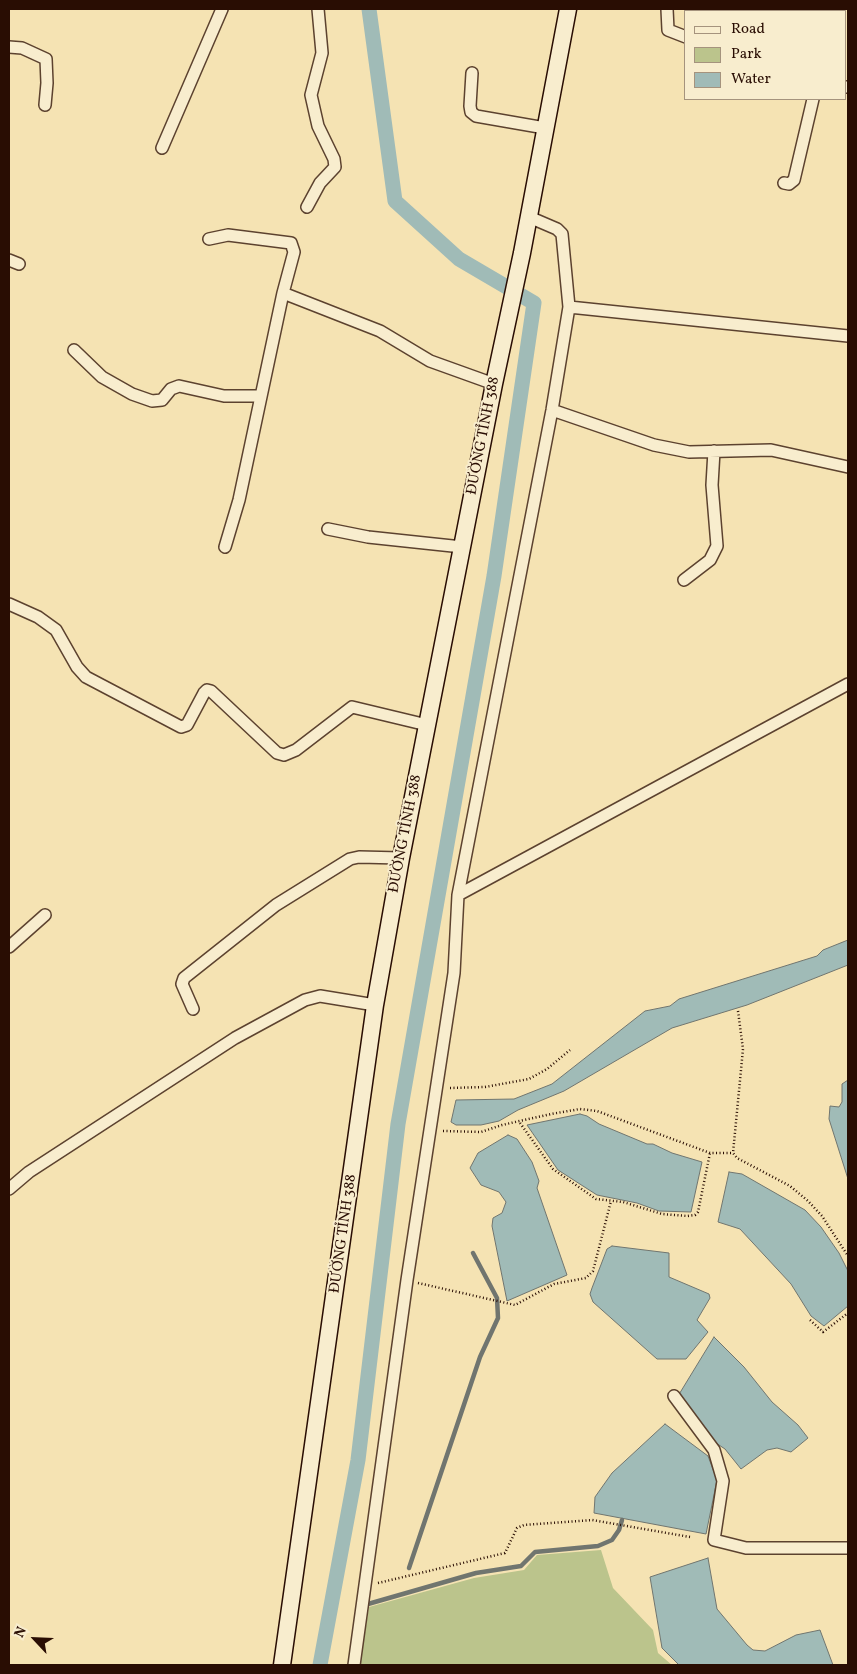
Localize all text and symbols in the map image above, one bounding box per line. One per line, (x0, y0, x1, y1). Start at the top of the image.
legend (684, 10, 847, 100)
text: Road (731, 19, 765, 40)
text: Park (731, 44, 762, 65)
text: Water (731, 69, 771, 90)
street label: ĐƯỜNG TỈNH 388 (464, 375, 504, 497)
street label: ĐƯỜNG TỈNH 388 (386, 773, 426, 895)
street label: ĐƯỜNG TỈNH 388 (327, 1173, 361, 1295)
north arrow (10, 1614, 60, 1664)
text: N (10, 1624, 32, 1641)

